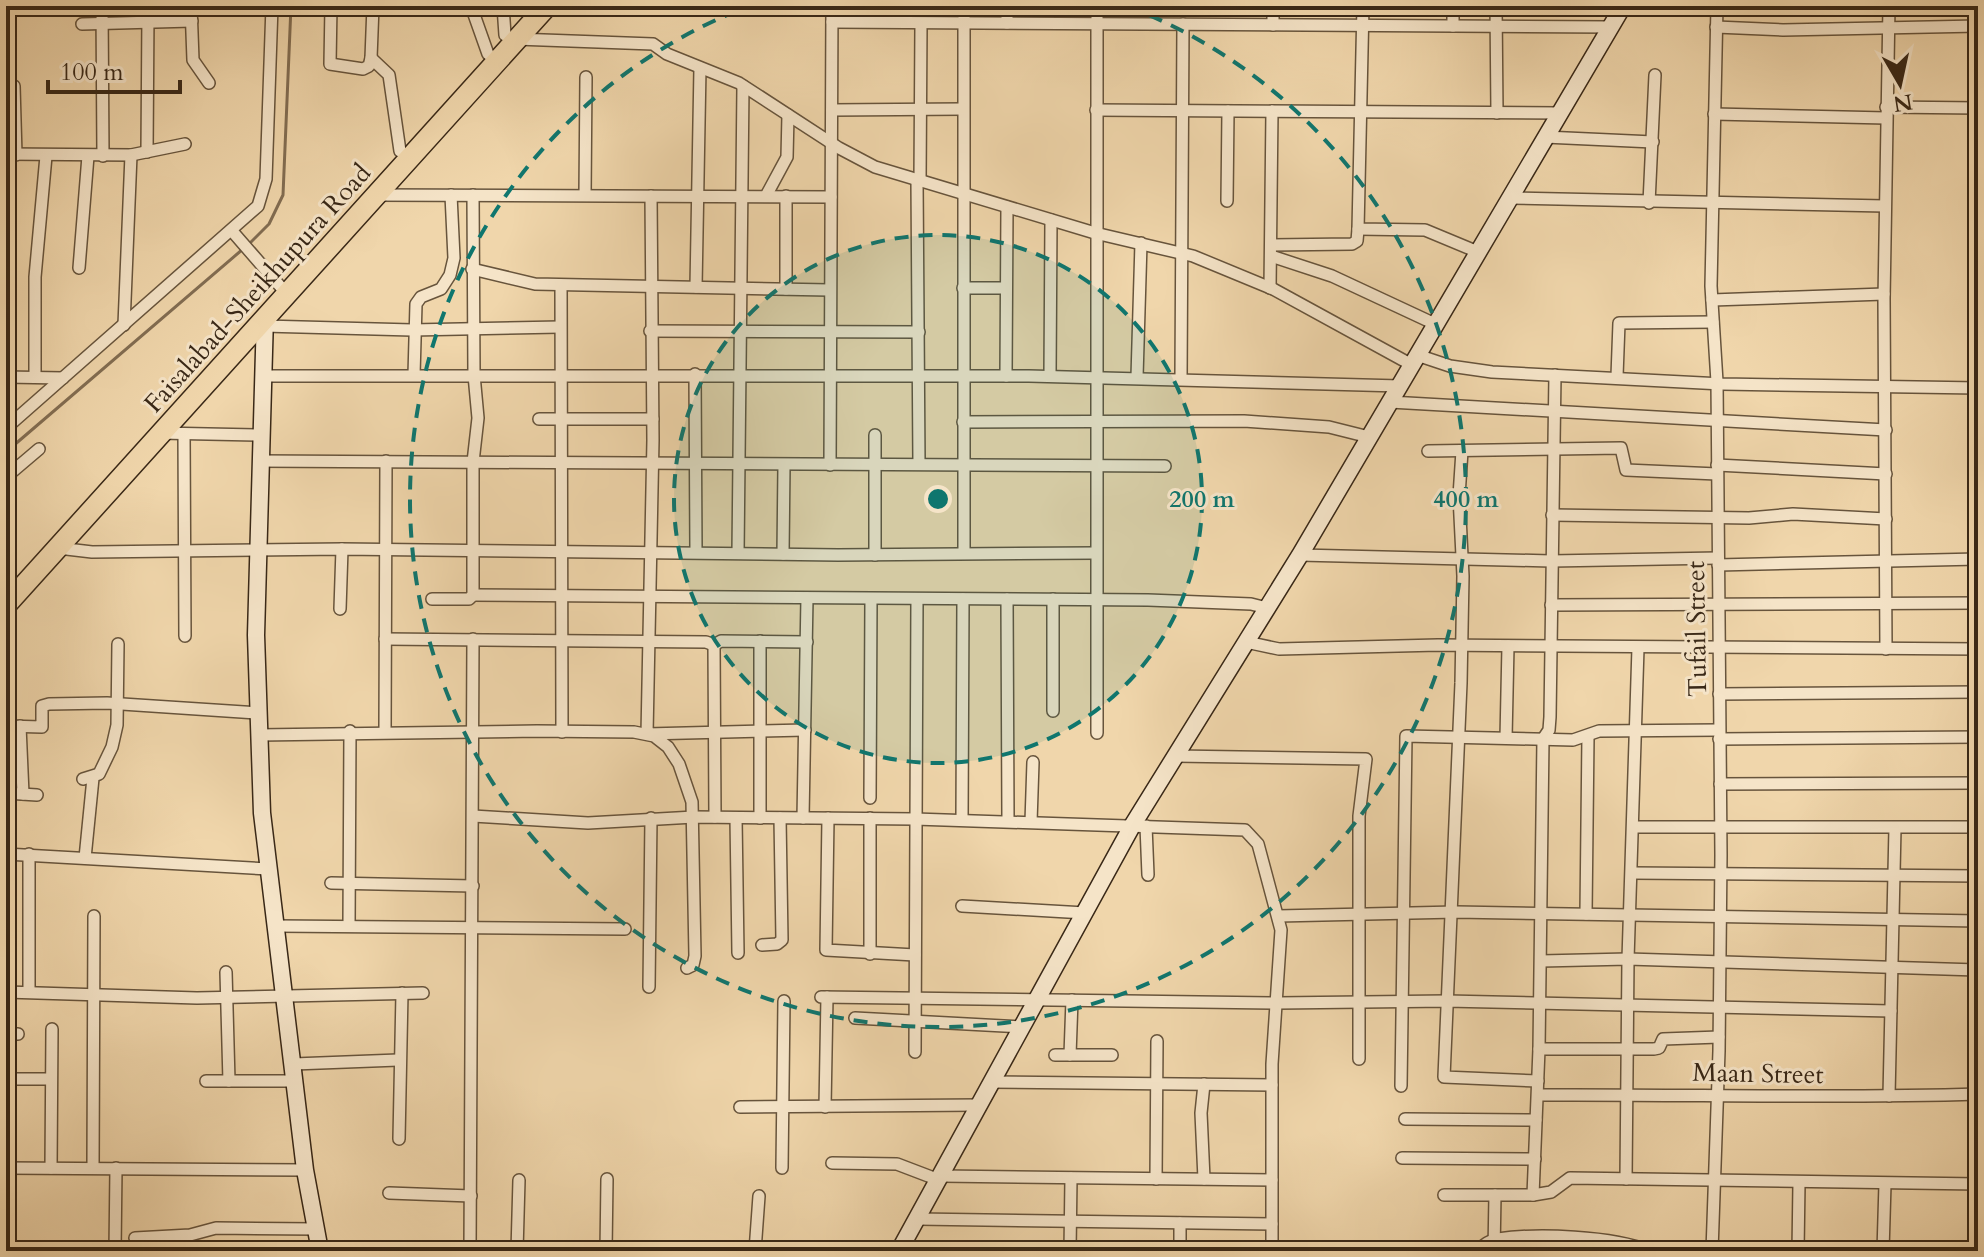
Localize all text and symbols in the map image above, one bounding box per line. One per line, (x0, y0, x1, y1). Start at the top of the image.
scale bar (48, 44, 180, 94)
north arrow (1860, 44, 1940, 124)
text: 100 m (60, 56, 124, 89)
text: N (1891, 86, 1915, 119)
street label: Faisalabad-Sheikhupura Road (136, 156, 379, 420)
text: 200 m (1169, 483, 1236, 516)
text: 400 m (1433, 483, 1500, 516)
centre of rings (924, 485, 952, 513)
street label: Tufail Street (1678, 561, 1715, 697)
street label: Maan Street (1692, 1055, 1824, 1092)

